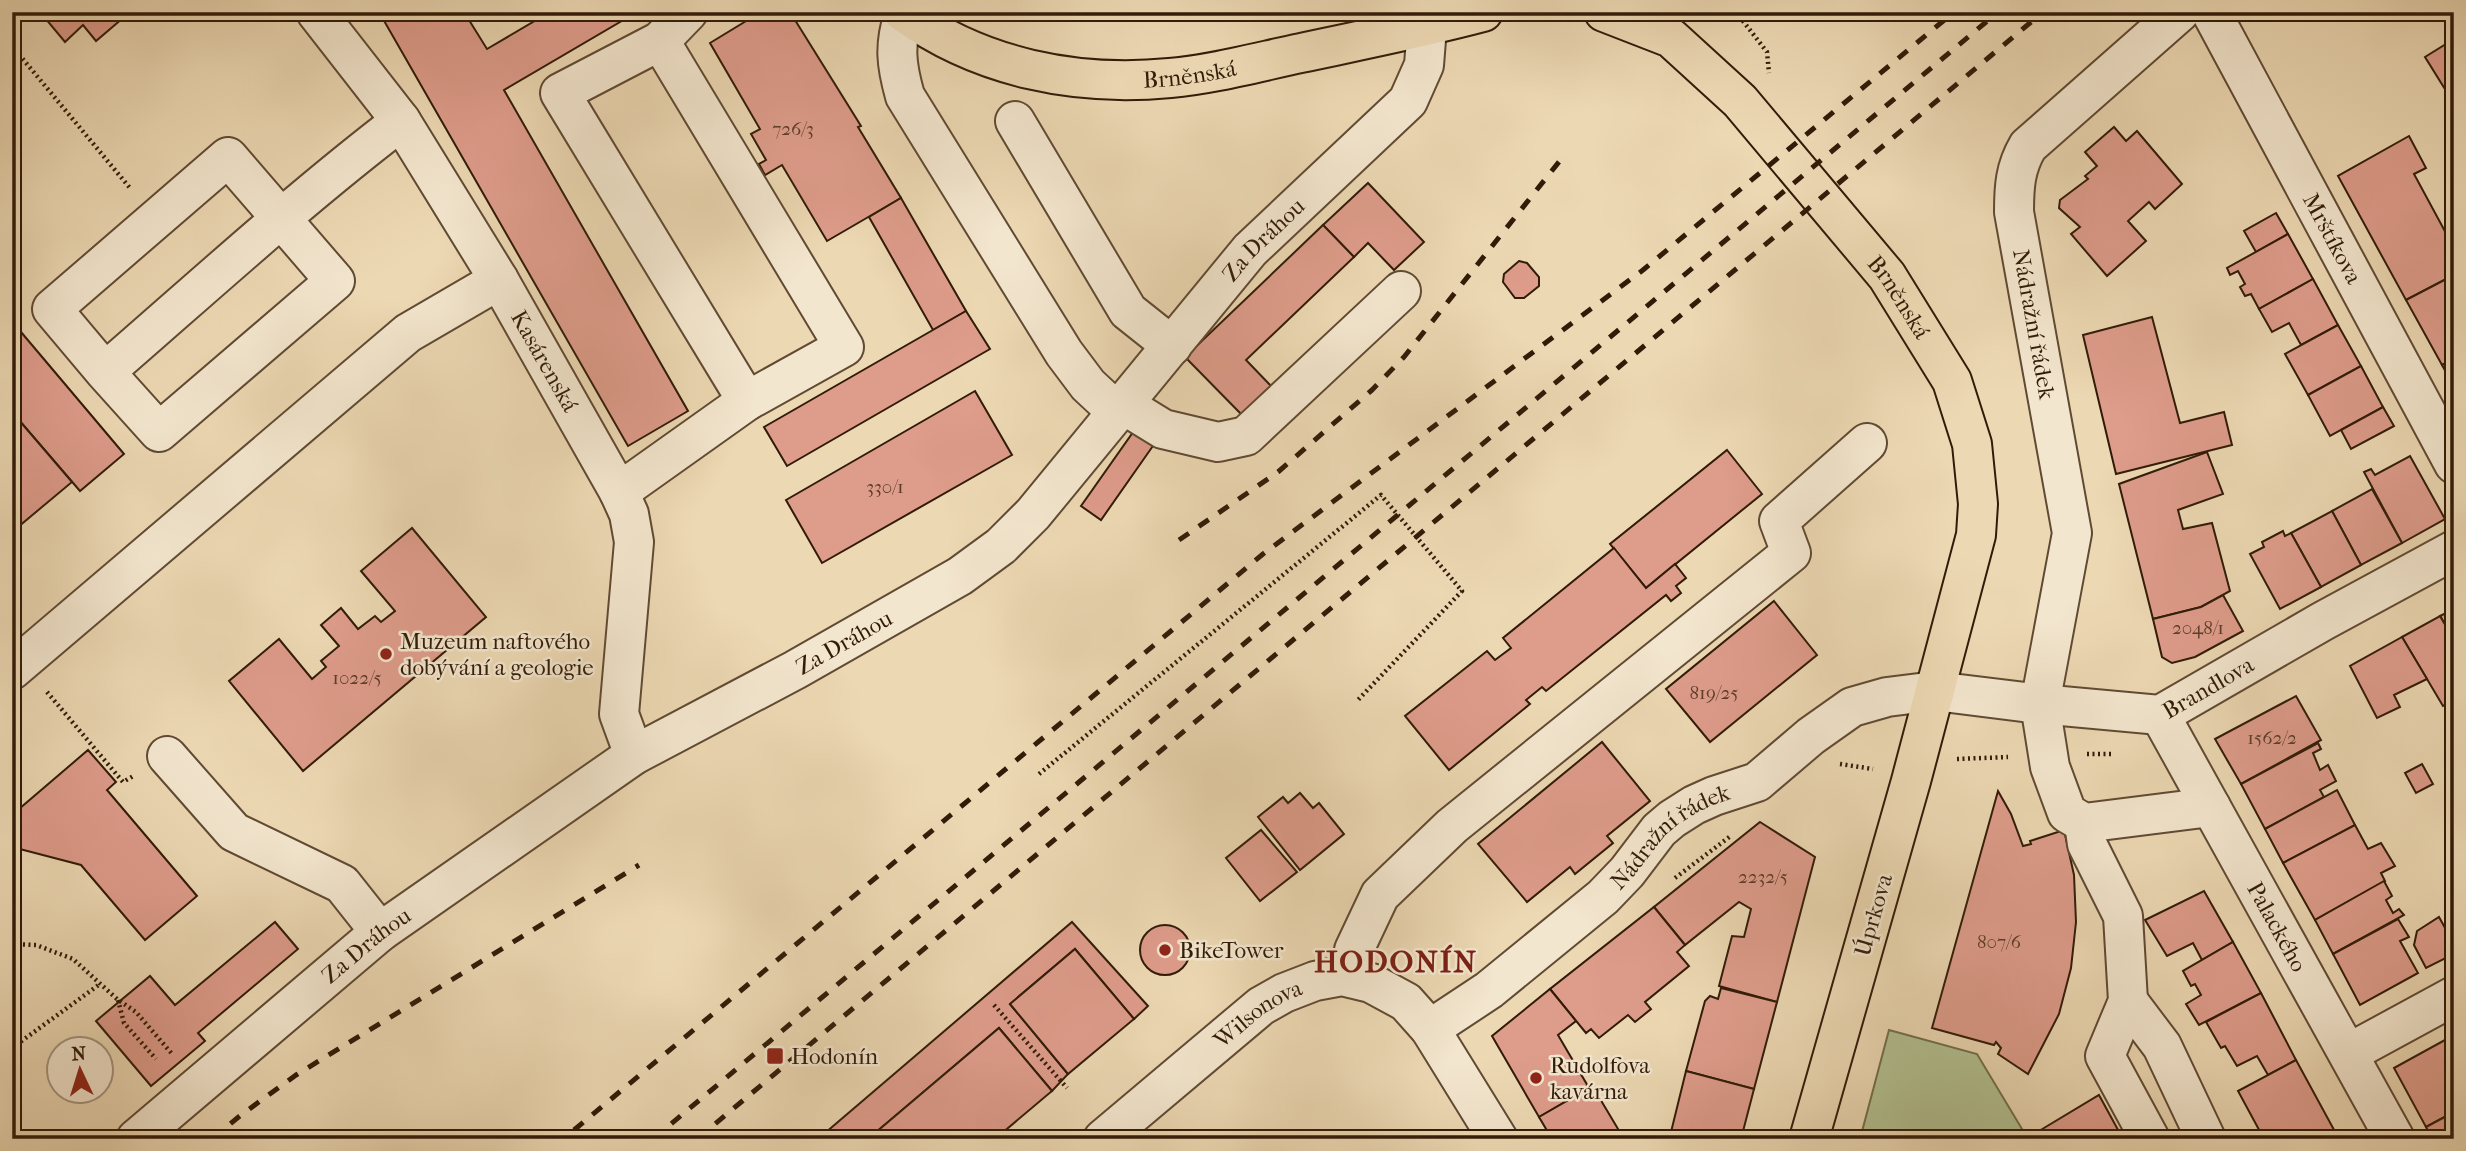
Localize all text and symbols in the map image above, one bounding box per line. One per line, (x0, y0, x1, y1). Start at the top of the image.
street label: Brněnská (1142, 55, 1239, 94)
house number: 726/3 (772, 118, 814, 140)
street label: Mrštíkova (2297, 189, 2368, 289)
street label: Za Dráhou (1217, 193, 1310, 287)
street label: Nádražní řádek (2007, 247, 2061, 403)
street label: Brněnská (1862, 250, 1936, 344)
street label: Kasárenská (505, 306, 584, 417)
house number: 330/1 (866, 476, 904, 498)
street label: Za Dráhou (791, 604, 897, 681)
house number: 2048/1 (2172, 617, 2224, 639)
place label: Muzeum naftového dobývání a geologie (400, 628, 594, 681)
marker: Muzeum naftového dobývání a geologie (378, 646, 394, 662)
street label: Brandlova (2158, 651, 2259, 725)
house number: 1022/5 (332, 667, 382, 689)
house number: 819/25 (1690, 682, 1738, 704)
house number: 1562/2 (2247, 727, 2297, 749)
street label: Nádražní řádek (1605, 778, 1734, 895)
house number: 2232/5 (1738, 866, 1788, 888)
street label: Úprkova (1849, 870, 1898, 959)
street label: Palackého (2241, 877, 2313, 977)
street label: Za Dráhou (317, 902, 416, 989)
house number: 807/6 (1977, 931, 2022, 953)
place label: BikeTower (1179, 937, 1284, 964)
marker: BikeTower (1157, 942, 1173, 958)
district label: HODONÍN (1314, 944, 1478, 980)
street label: Wilsonova (1208, 974, 1306, 1054)
north arrow (46, 1036, 116, 1106)
text: N (71, 1043, 87, 1066)
place label: Hodonín (791, 1043, 879, 1070)
marker: Hodonín (765, 1046, 785, 1066)
place label: Rudolfova kavárna (1550, 1052, 1650, 1105)
marker: Rudolfova kavárna (1528, 1070, 1544, 1086)

